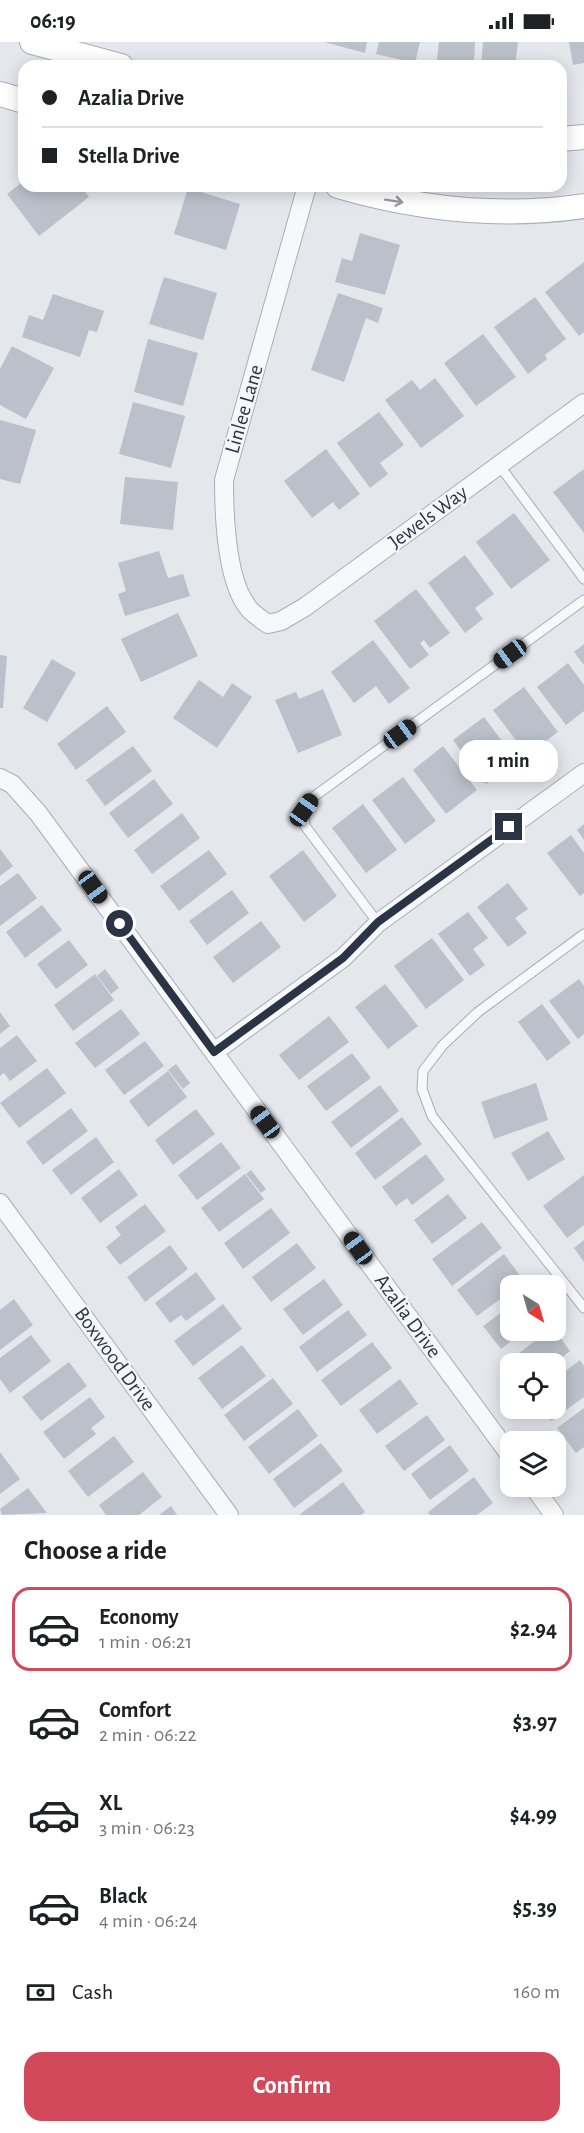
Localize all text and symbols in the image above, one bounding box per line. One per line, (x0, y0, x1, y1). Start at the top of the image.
text: 06:19 (30, 10, 76, 32)
text: Azalia Drive (78, 87, 184, 109)
text: Stella Drive (78, 145, 180, 167)
one-way arrow (384, 195, 403, 206)
street label: Linlee Lane (221, 362, 267, 456)
street label: Jewels Way (385, 482, 471, 552)
car (490, 636, 530, 672)
car (380, 716, 420, 752)
callout: 1 min (460, 740, 558, 782)
text: 1 min (487, 751, 530, 771)
car (286, 790, 322, 830)
route end (495, 813, 522, 840)
car (75, 867, 111, 907)
route start (106, 910, 133, 937)
car (247, 1102, 283, 1142)
car (340, 1228, 376, 1268)
street label: Azalia Drive (371, 1270, 445, 1362)
north arrow (500, 1275, 566, 1341)
map controls (500, 1275, 566, 1497)
street label: Boxwood Drive (70, 1303, 160, 1415)
button: locate (500, 1353, 566, 1419)
button: layers (500, 1431, 566, 1497)
text: Choose a ride (24, 1537, 167, 1564)
icon: car (27, 1602, 81, 1656)
text: Economy (99, 1606, 179, 1628)
text: $2.94 (510, 1618, 557, 1640)
text: 1 min · 06:21 (99, 1632, 192, 1652)
icon: car (27, 1695, 81, 1749)
text: Comfort (99, 1699, 171, 1721)
text: $3.97 (512, 1711, 557, 1733)
text: 2 min · 06:22 (99, 1725, 196, 1745)
icon: car (27, 1788, 81, 1842)
text: XL (99, 1792, 122, 1814)
text: $4.99 (510, 1804, 557, 1826)
text: 3 min · 06:23 (99, 1818, 195, 1838)
icon: car (27, 1881, 81, 1935)
text: Black (99, 1885, 147, 1907)
text: $5.39 (512, 1897, 557, 1919)
text: 4 min · 06:24 (99, 1911, 198, 1931)
icon: cash (24, 1976, 57, 2009)
text: Cash (72, 1981, 113, 2003)
text: 160 m (514, 1982, 560, 2002)
button: Confirm (24, 2052, 560, 2121)

